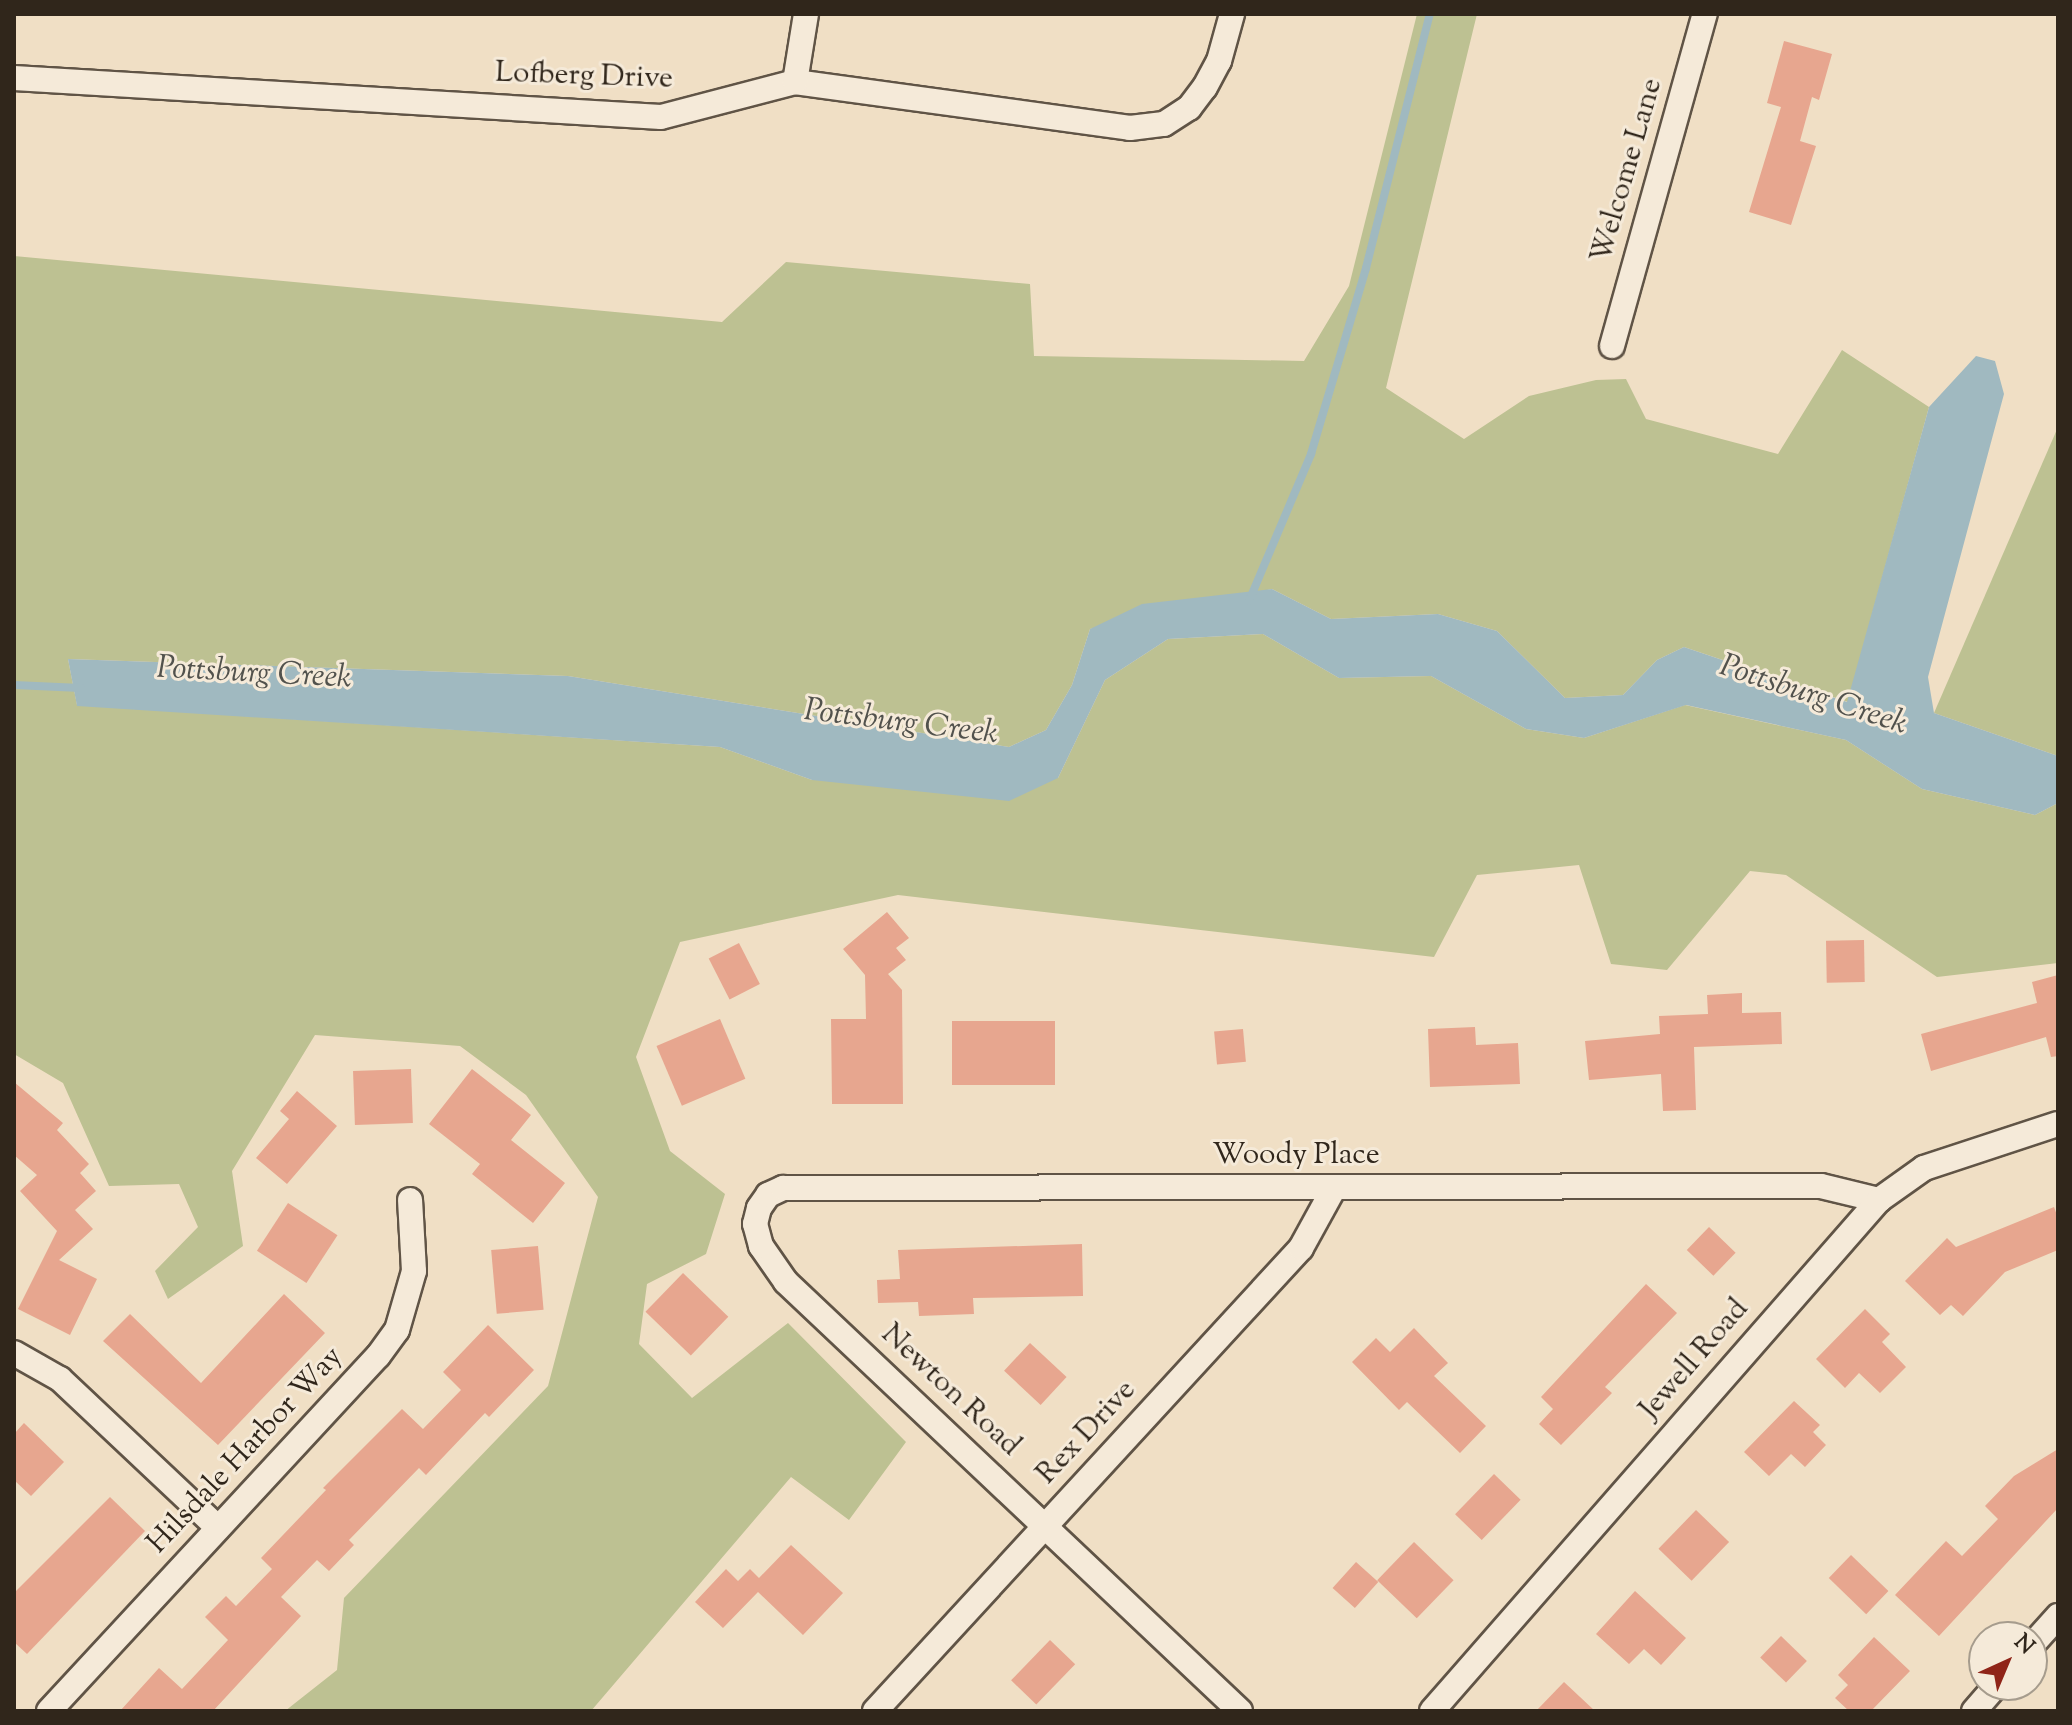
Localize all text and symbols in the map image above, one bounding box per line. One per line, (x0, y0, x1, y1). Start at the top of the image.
street label: Lofberg Drive (494, 56, 674, 98)
street label: Welcome Lane (1584, 74, 1672, 268)
water label: Pottsburg Creek (1714, 648, 1912, 744)
water label: Pottsburg Creek (156, 650, 352, 698)
water label: Pottsburg Creek (802, 692, 1000, 754)
street label: Woody Place (1212, 1138, 1380, 1174)
street label: Jewell Road (1633, 1292, 1757, 1428)
street label: Newton Road (873, 1317, 1027, 1465)
street label: Hilsdale Harbor Way (141, 1340, 351, 1562)
street label: Rex Drive (1030, 1373, 1144, 1493)
north arrow (1968, 1621, 2048, 1701)
text: N (2006, 1628, 2041, 1663)

